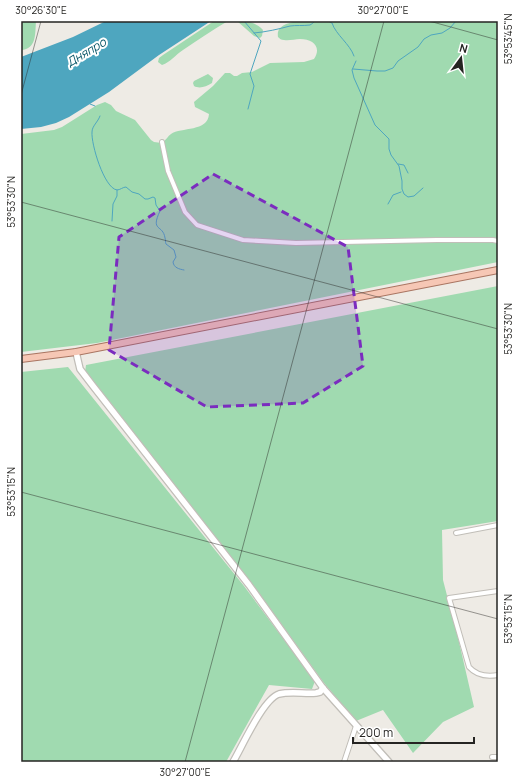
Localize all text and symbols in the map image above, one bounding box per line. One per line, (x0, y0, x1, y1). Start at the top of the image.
text: 30°26'30"E (15, 3, 67, 17)
text: 30°27'00"E (358, 3, 409, 17)
text: 53°53'45"N (501, 14, 515, 64)
water label: Дняпро (63, 33, 110, 71)
north arrow (441, 38, 481, 78)
text: N (458, 40, 470, 56)
text: 53°53'30"N (4, 176, 18, 228)
text: 53°53'30"N (501, 303, 515, 355)
text: 53°53'15"N (4, 467, 18, 517)
text: 53°53'15"N (501, 594, 515, 644)
scale bar (353, 719, 474, 745)
text: 200 m (359, 724, 393, 741)
text: 30°27'00"E (160, 765, 211, 779)

